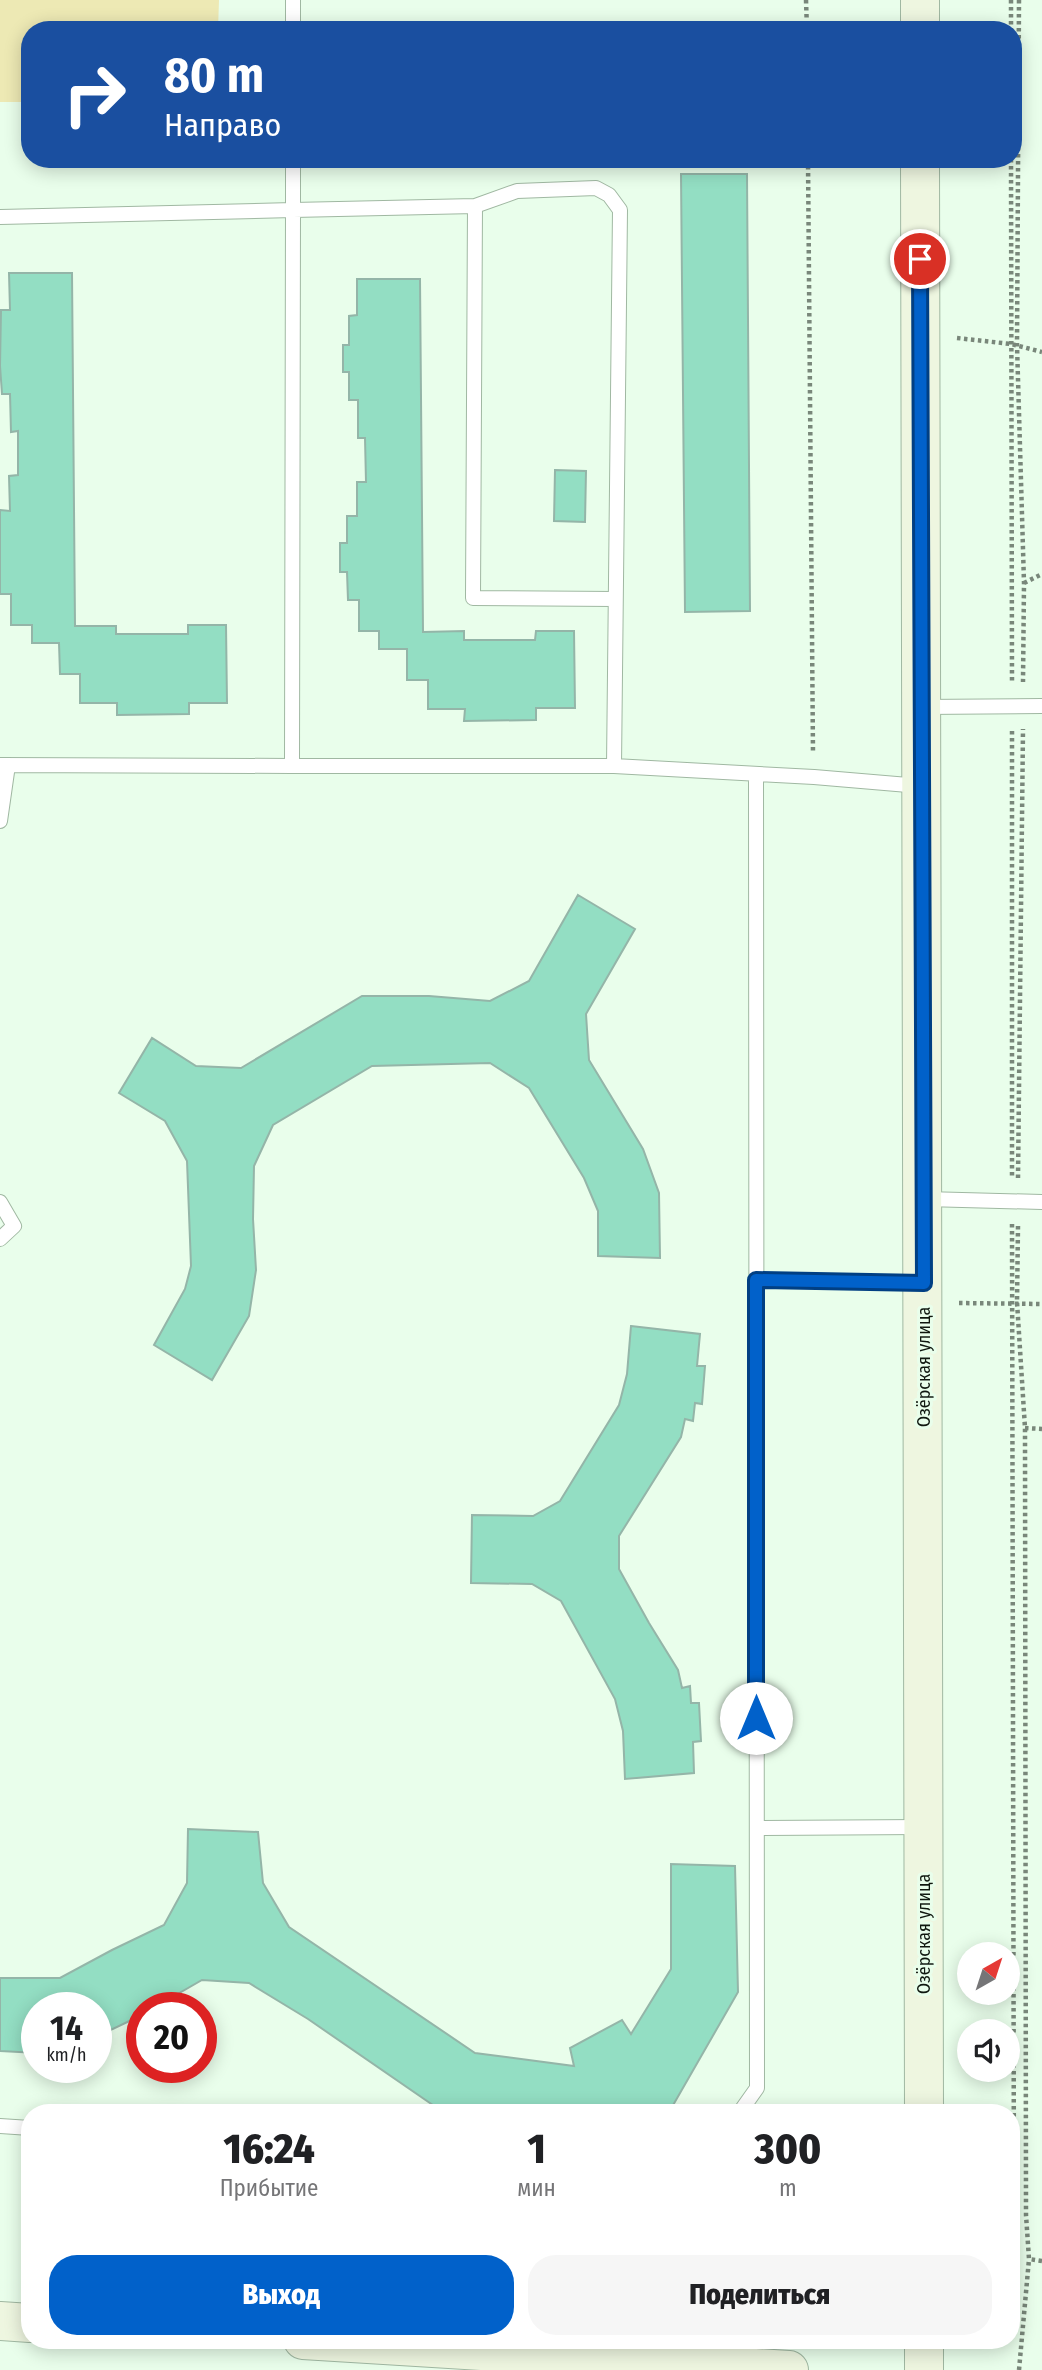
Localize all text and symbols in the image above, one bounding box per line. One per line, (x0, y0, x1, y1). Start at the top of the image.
text: 80 m (164, 46, 264, 105)
icon: right (49, 49, 140, 140)
text: Направо (164, 106, 281, 144)
pin (890, 229, 950, 289)
icon: arrive (901, 240, 939, 278)
street label: Озёрская улица (913, 1307, 935, 1427)
position arrow (719, 1681, 793, 1755)
street label: Озёрская улица (913, 1874, 935, 1994)
north arrow (957, 1942, 1020, 2006)
map controls (957, 1942, 1020, 2082)
speed limit sign: 20 (126, 1992, 217, 2083)
text: 14 (50, 2007, 83, 2049)
button: sound (957, 2019, 1020, 2082)
text: km/h (46, 2044, 87, 2066)
text: 16:24 (224, 2124, 315, 2174)
text: 1 (527, 2124, 546, 2174)
text: 300 (755, 2124, 821, 2174)
text: Прибытие (220, 2174, 318, 2202)
text: мин (517, 2174, 556, 2202)
text: m (779, 2174, 797, 2202)
button: Выход (49, 2255, 514, 2335)
button: Поделиться (528, 2255, 992, 2335)

